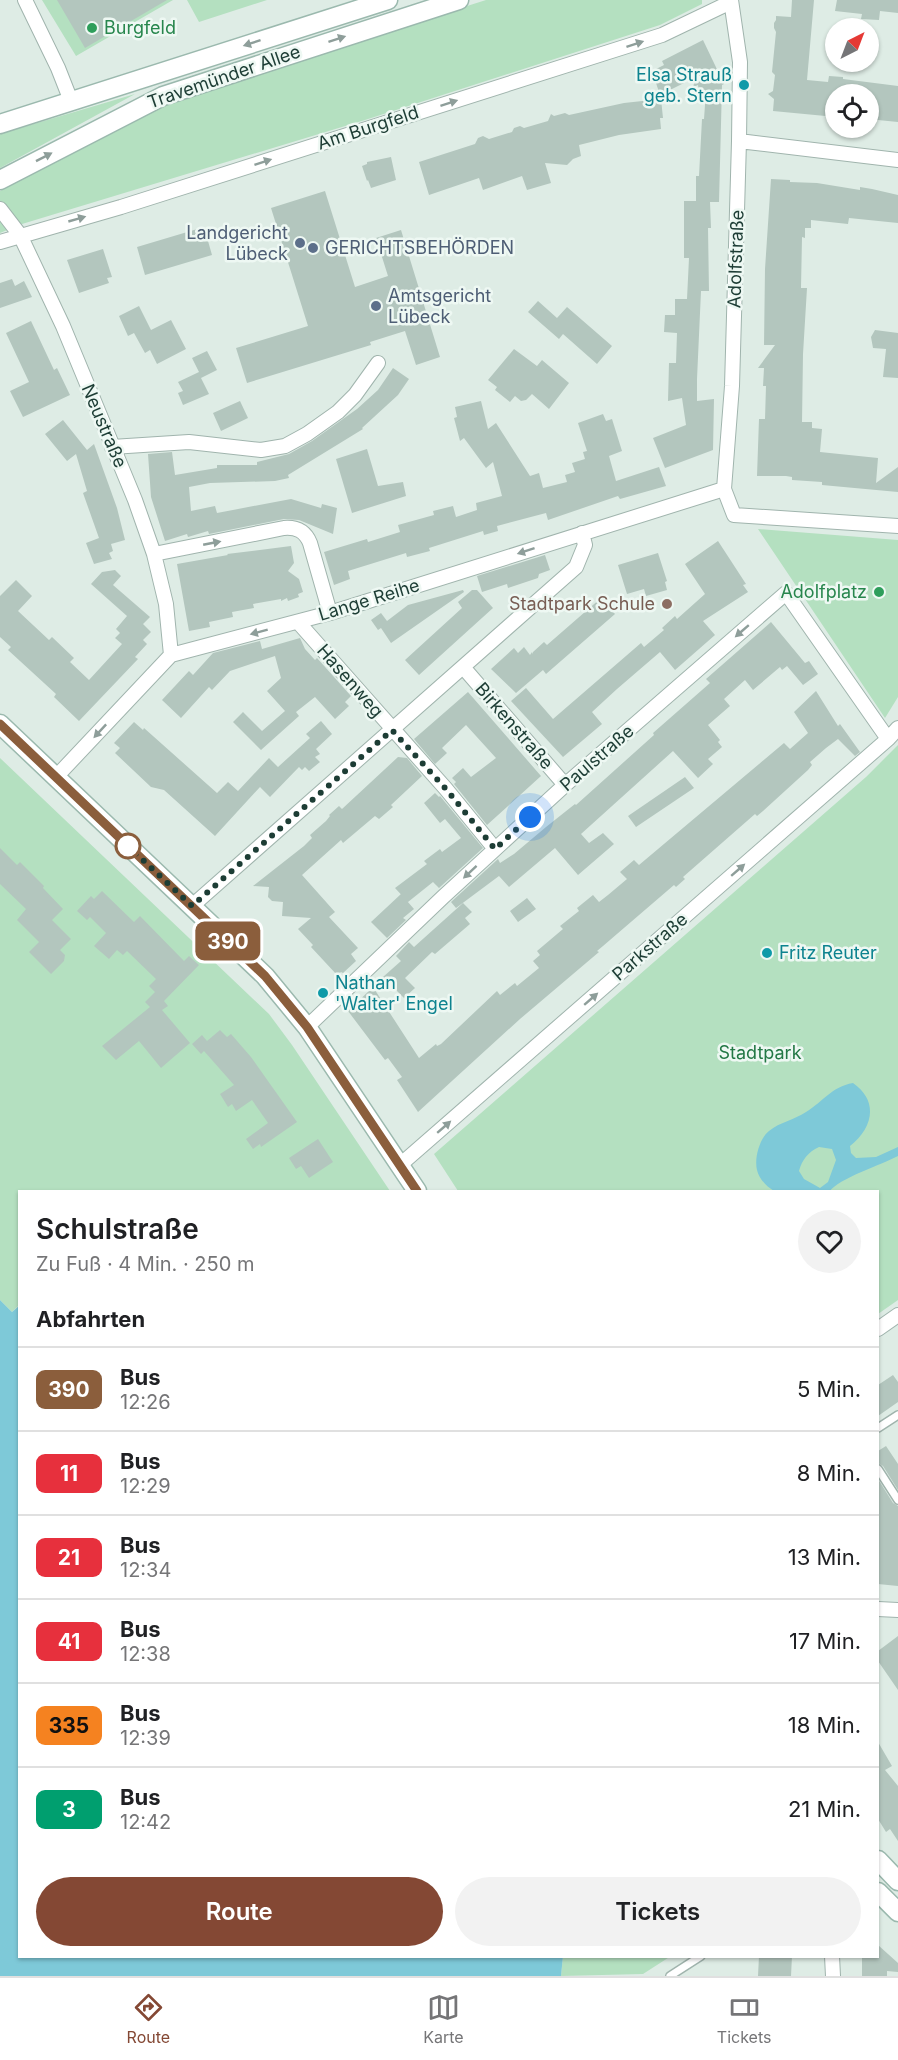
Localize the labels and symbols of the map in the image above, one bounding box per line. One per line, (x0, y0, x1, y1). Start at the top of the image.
place label: Burgfeld (104, 17, 176, 38)
north arrow (825, 18, 879, 72)
marker: Burgfeld (85, 21, 99, 35)
one-way arrow (328, 33, 346, 43)
one-way arrow (243, 39, 261, 49)
one-way arrow (626, 39, 644, 48)
street label: Travemünder Allee (145, 41, 303, 113)
place label: Elsa Strauß geb. Stern (636, 64, 732, 106)
marker: Elsa Strauß geb. Stern (737, 78, 751, 92)
one-way arrow (440, 98, 458, 107)
street label: Am Burgfeld (315, 101, 421, 154)
one-way arrow (35, 152, 52, 162)
one-way arrow (254, 157, 272, 166)
street label: Adolfstraße (723, 209, 748, 309)
one-way arrow (68, 214, 86, 223)
place label: Landgericht Lübeck (186, 222, 288, 264)
marker: Landgericht Lübeck (293, 236, 307, 250)
place label: GERICHTSBEHÖRDEN (325, 236, 514, 258)
marker: GERICHTSBEHÖRDEN (306, 241, 320, 255)
place label: Amtsgericht Lübeck (388, 285, 491, 327)
marker: Amtsgericht Lübeck (369, 299, 383, 313)
street label: Neustraße (77, 381, 131, 471)
one-way arrow (202, 538, 221, 547)
one-way arrow (517, 546, 535, 556)
street label: Lange Reihe (316, 574, 422, 625)
place label: Adolfplatz (780, 581, 867, 602)
marker: Adolfplatz (872, 585, 886, 599)
place label: Stadtpark Schule (509, 593, 655, 614)
marker: Stadtpark Schule (660, 597, 674, 611)
one-way arrow (734, 624, 749, 638)
one-way arrow (250, 628, 268, 637)
street label: Hasenweg (313, 640, 388, 722)
street label: Birkenstraße (471, 678, 558, 773)
street label: Paulstraße (556, 720, 638, 795)
one-way arrow (93, 724, 107, 738)
your location (515, 802, 545, 832)
unlabelled marker (115, 833, 141, 859)
one-way arrow (730, 864, 745, 877)
one-way arrow (463, 865, 478, 878)
street label: Parkstraße (608, 908, 691, 985)
line badge: 390 (194, 922, 262, 960)
place label: Fritz Reuter (779, 942, 877, 963)
marker: Fritz Reuter (760, 946, 774, 960)
place label: Nathan 'Walter' Engel (335, 972, 453, 1014)
marker: Nathan 'Walter' Engel (316, 986, 330, 1000)
one-way arrow (583, 993, 598, 1006)
park label: Stadtpark (718, 1042, 802, 1063)
one-way arrow (436, 1121, 451, 1134)

